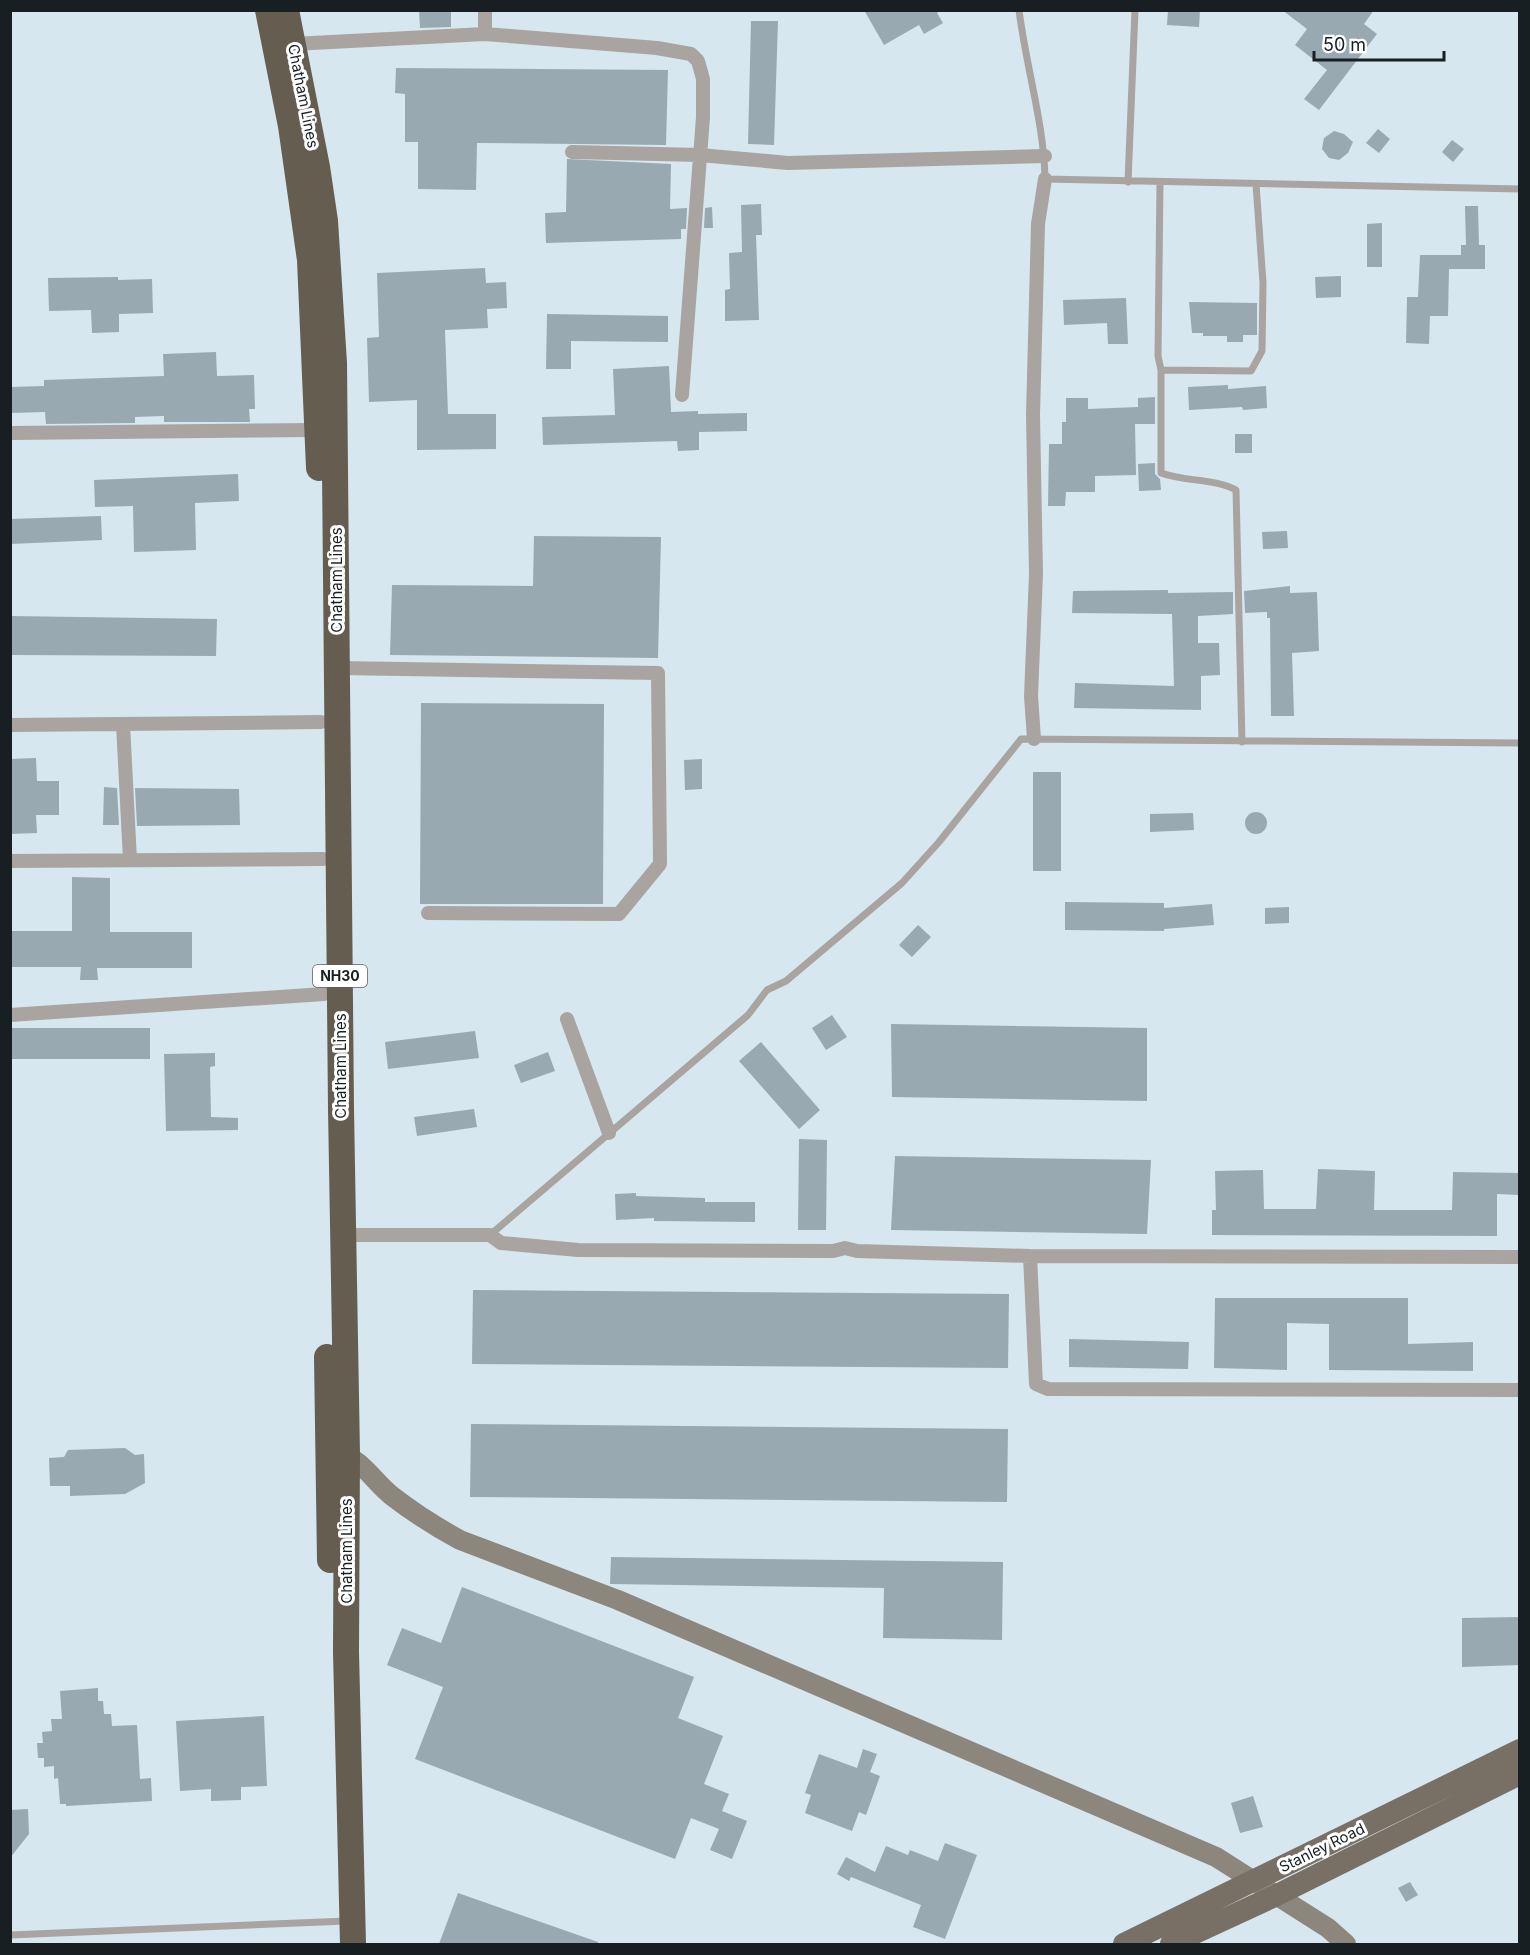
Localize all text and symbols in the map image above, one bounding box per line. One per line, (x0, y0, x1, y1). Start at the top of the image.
scale bar (1314, 24, 1444, 62)
text: 50 m (1323, 34, 1366, 55)
street label: Chatham Lines (284, 42, 323, 150)
street label: Chatham Lines (327, 527, 346, 633)
road number: NH30 (313, 965, 367, 987)
street label: Chatham Lines (331, 1013, 350, 1119)
street label: Chatham Lines (337, 1498, 356, 1604)
street label: Stanley Road (1276, 1819, 1368, 1876)

